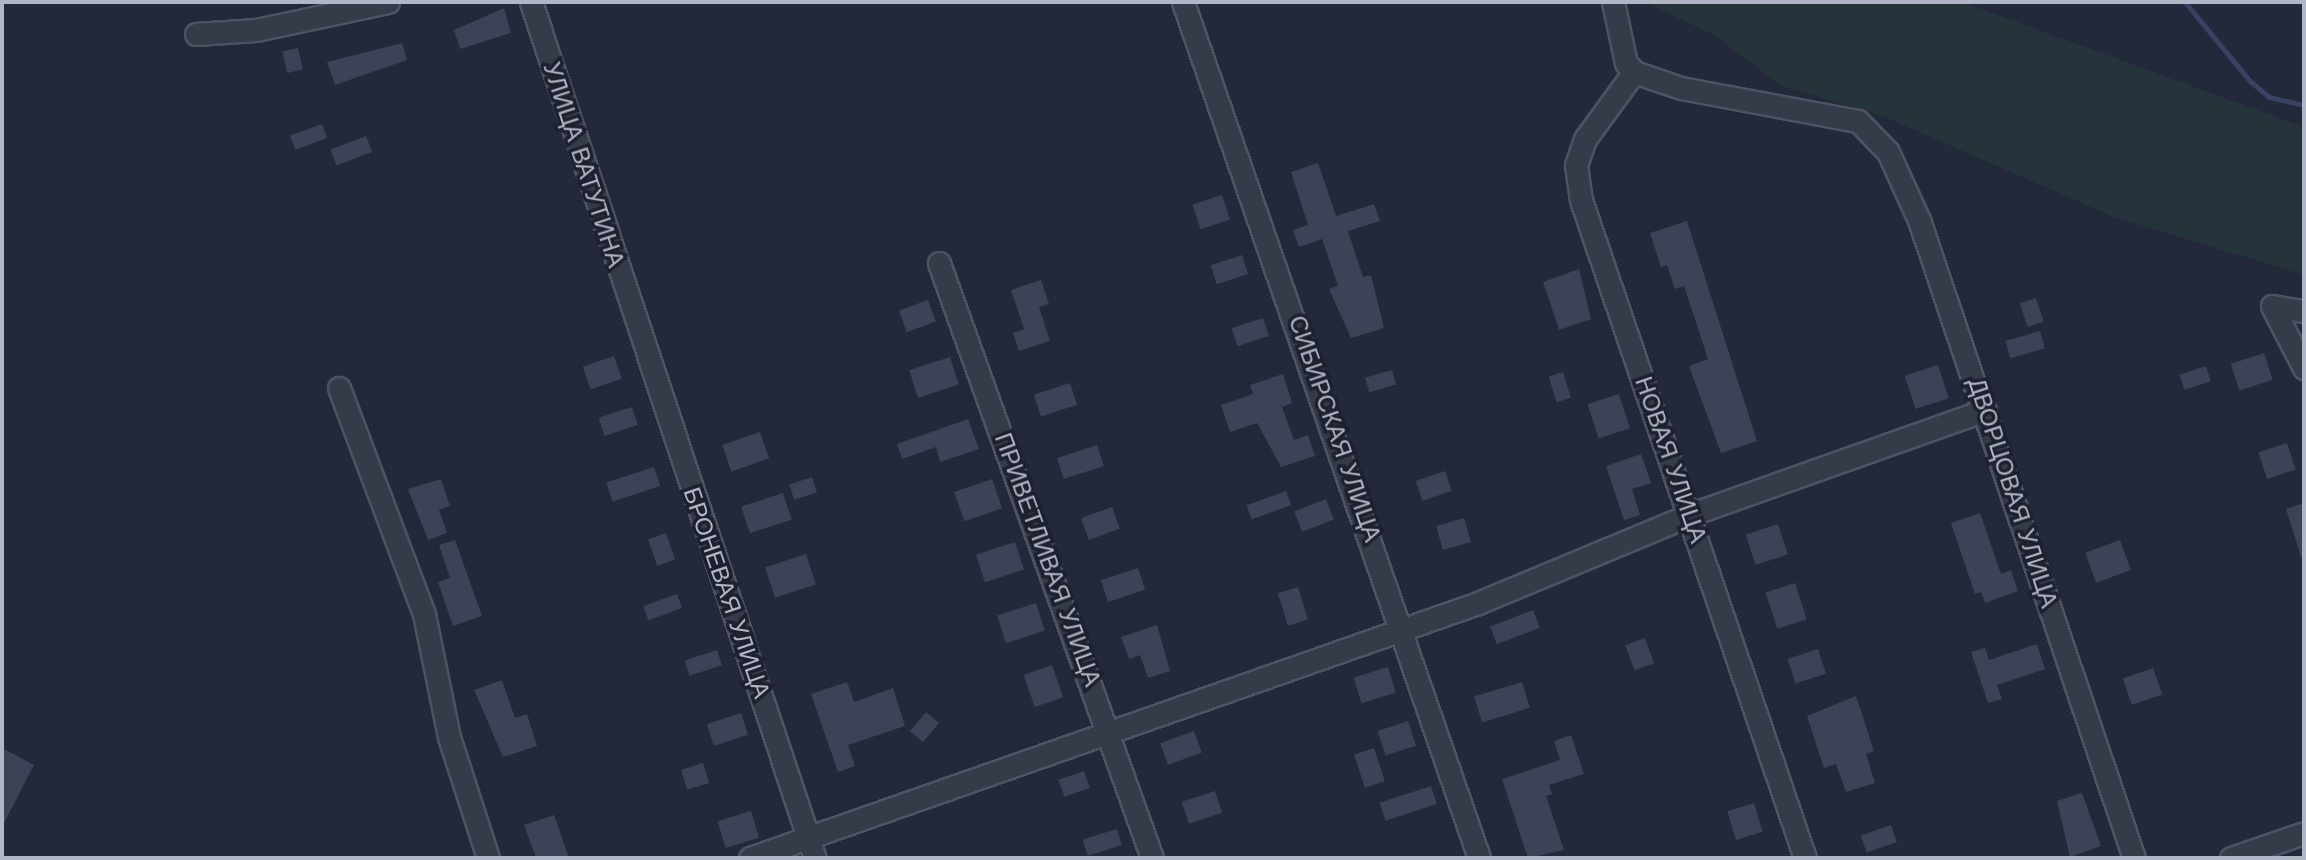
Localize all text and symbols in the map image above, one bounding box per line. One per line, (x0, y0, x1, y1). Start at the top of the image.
street label: УЛИЦА ВАТУТИНА (536, 59, 630, 271)
street label: СИБИРСКАЯ УЛИЦА (1282, 312, 1386, 546)
street label: НОВАЯ УЛИЦА (1628, 373, 1712, 547)
street label: ДВОРЦОВАЯ УЛИЦА (1961, 374, 2063, 612)
street label: ПРИВЕТЛИВАЯ УЛИЦА (988, 429, 1106, 691)
street label: БРОНЕВАЯ УЛИЦА (676, 484, 776, 702)

